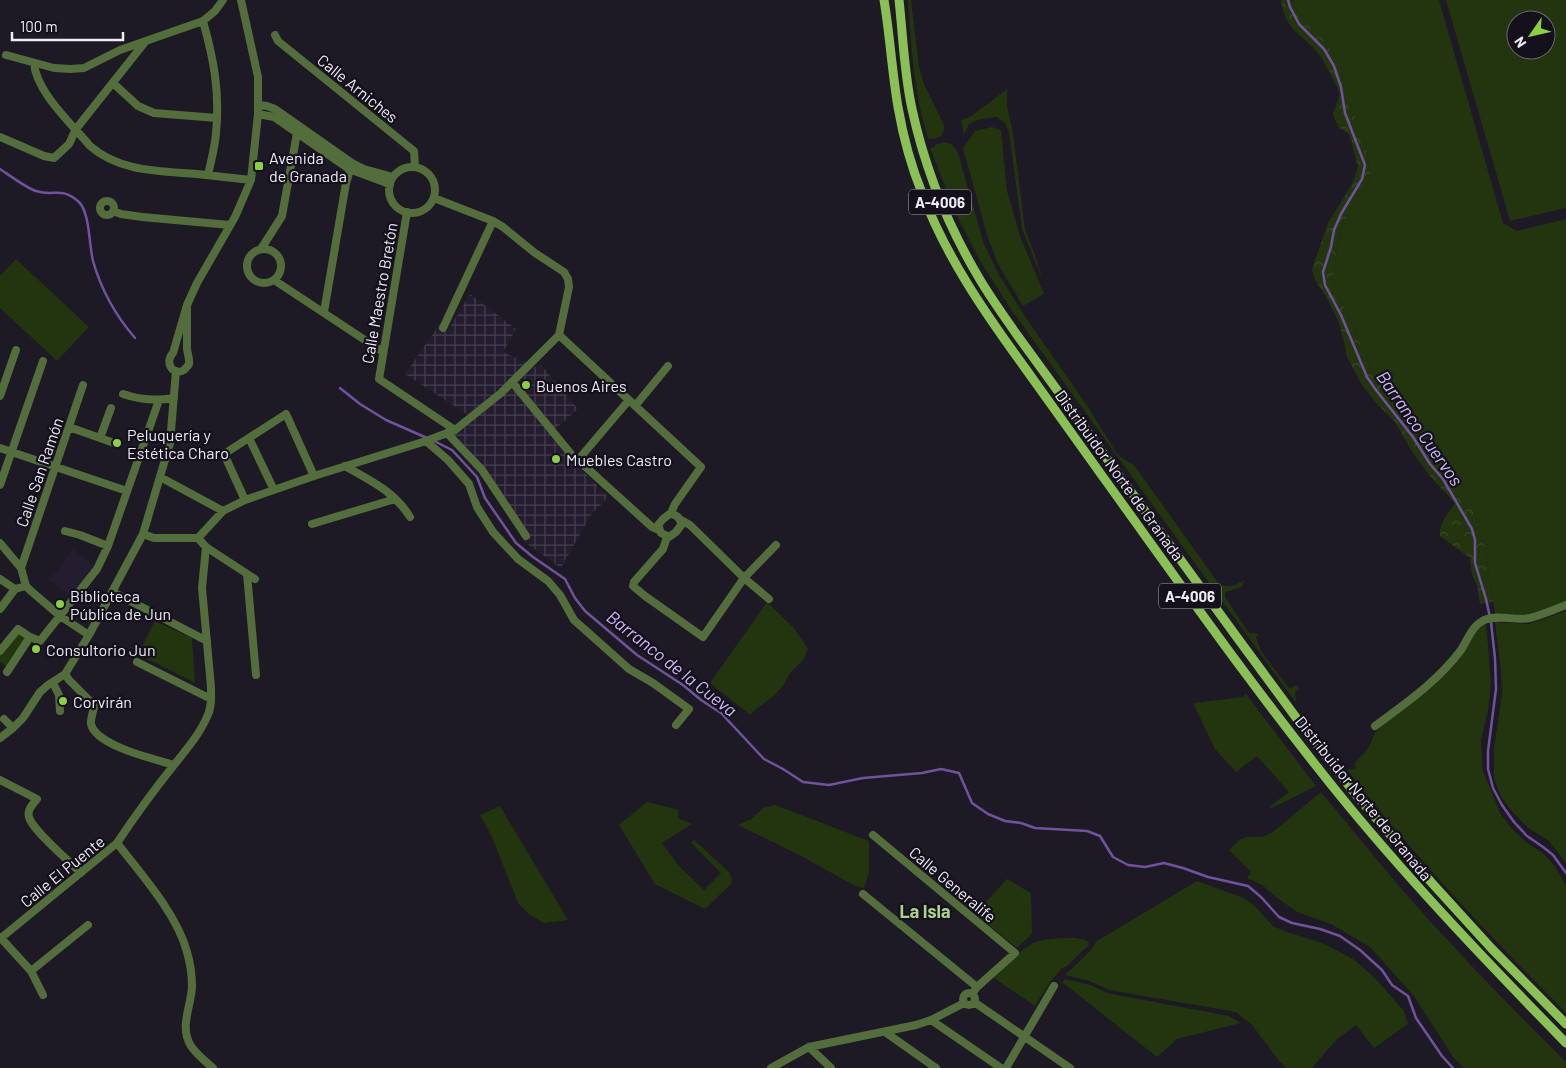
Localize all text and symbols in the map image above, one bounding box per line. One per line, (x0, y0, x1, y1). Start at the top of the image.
scale bar (12, 10, 124, 42)
north arrow (1506, 10, 1556, 60)
text: 100 m (20, 17, 58, 35)
text: N (1510, 34, 1529, 51)
street label: Calle Arniches (314, 50, 402, 126)
place label: Avenida de Granada (269, 148, 347, 185)
marker: Avenida de Granada (253, 160, 265, 172)
road number: A-4006 (909, 190, 971, 214)
street label: Calle Maestro Bretón (357, 221, 401, 365)
water label: Barranco Cuervos (1372, 366, 1468, 490)
place label: Buenos Aires (536, 376, 627, 395)
marker: Buenos Aires (520, 379, 532, 391)
street label: Distribuidor Norte de Granada (1052, 386, 1188, 564)
street label: Calle San Ramón (11, 415, 67, 529)
place label: Peluquería y Estética Charo (127, 425, 229, 462)
marker: Peluquería y Estética Charo (111, 437, 123, 449)
place label: Muebles Castro (566, 450, 672, 469)
marker: Muebles Castro (550, 453, 562, 465)
road number: A-4006 (1159, 584, 1221, 608)
place label: Biblioteca Pública de Jun (70, 586, 171, 623)
marker: Biblioteca Pública de Jun (54, 598, 66, 610)
water label: Barranco de la Cueva (602, 605, 742, 721)
place label: Consultorio Jun (46, 640, 156, 659)
marker: Consultorio Jun (30, 643, 42, 655)
place label: Corvirán (73, 692, 132, 711)
marker: Corvirán (57, 695, 69, 707)
street label: Distribuidor Norte de Granada (1292, 712, 1436, 884)
street label: Calle El Puente (16, 831, 108, 911)
street label: Calle Generalife (906, 842, 1000, 926)
district label: La Isla (899, 900, 951, 922)

